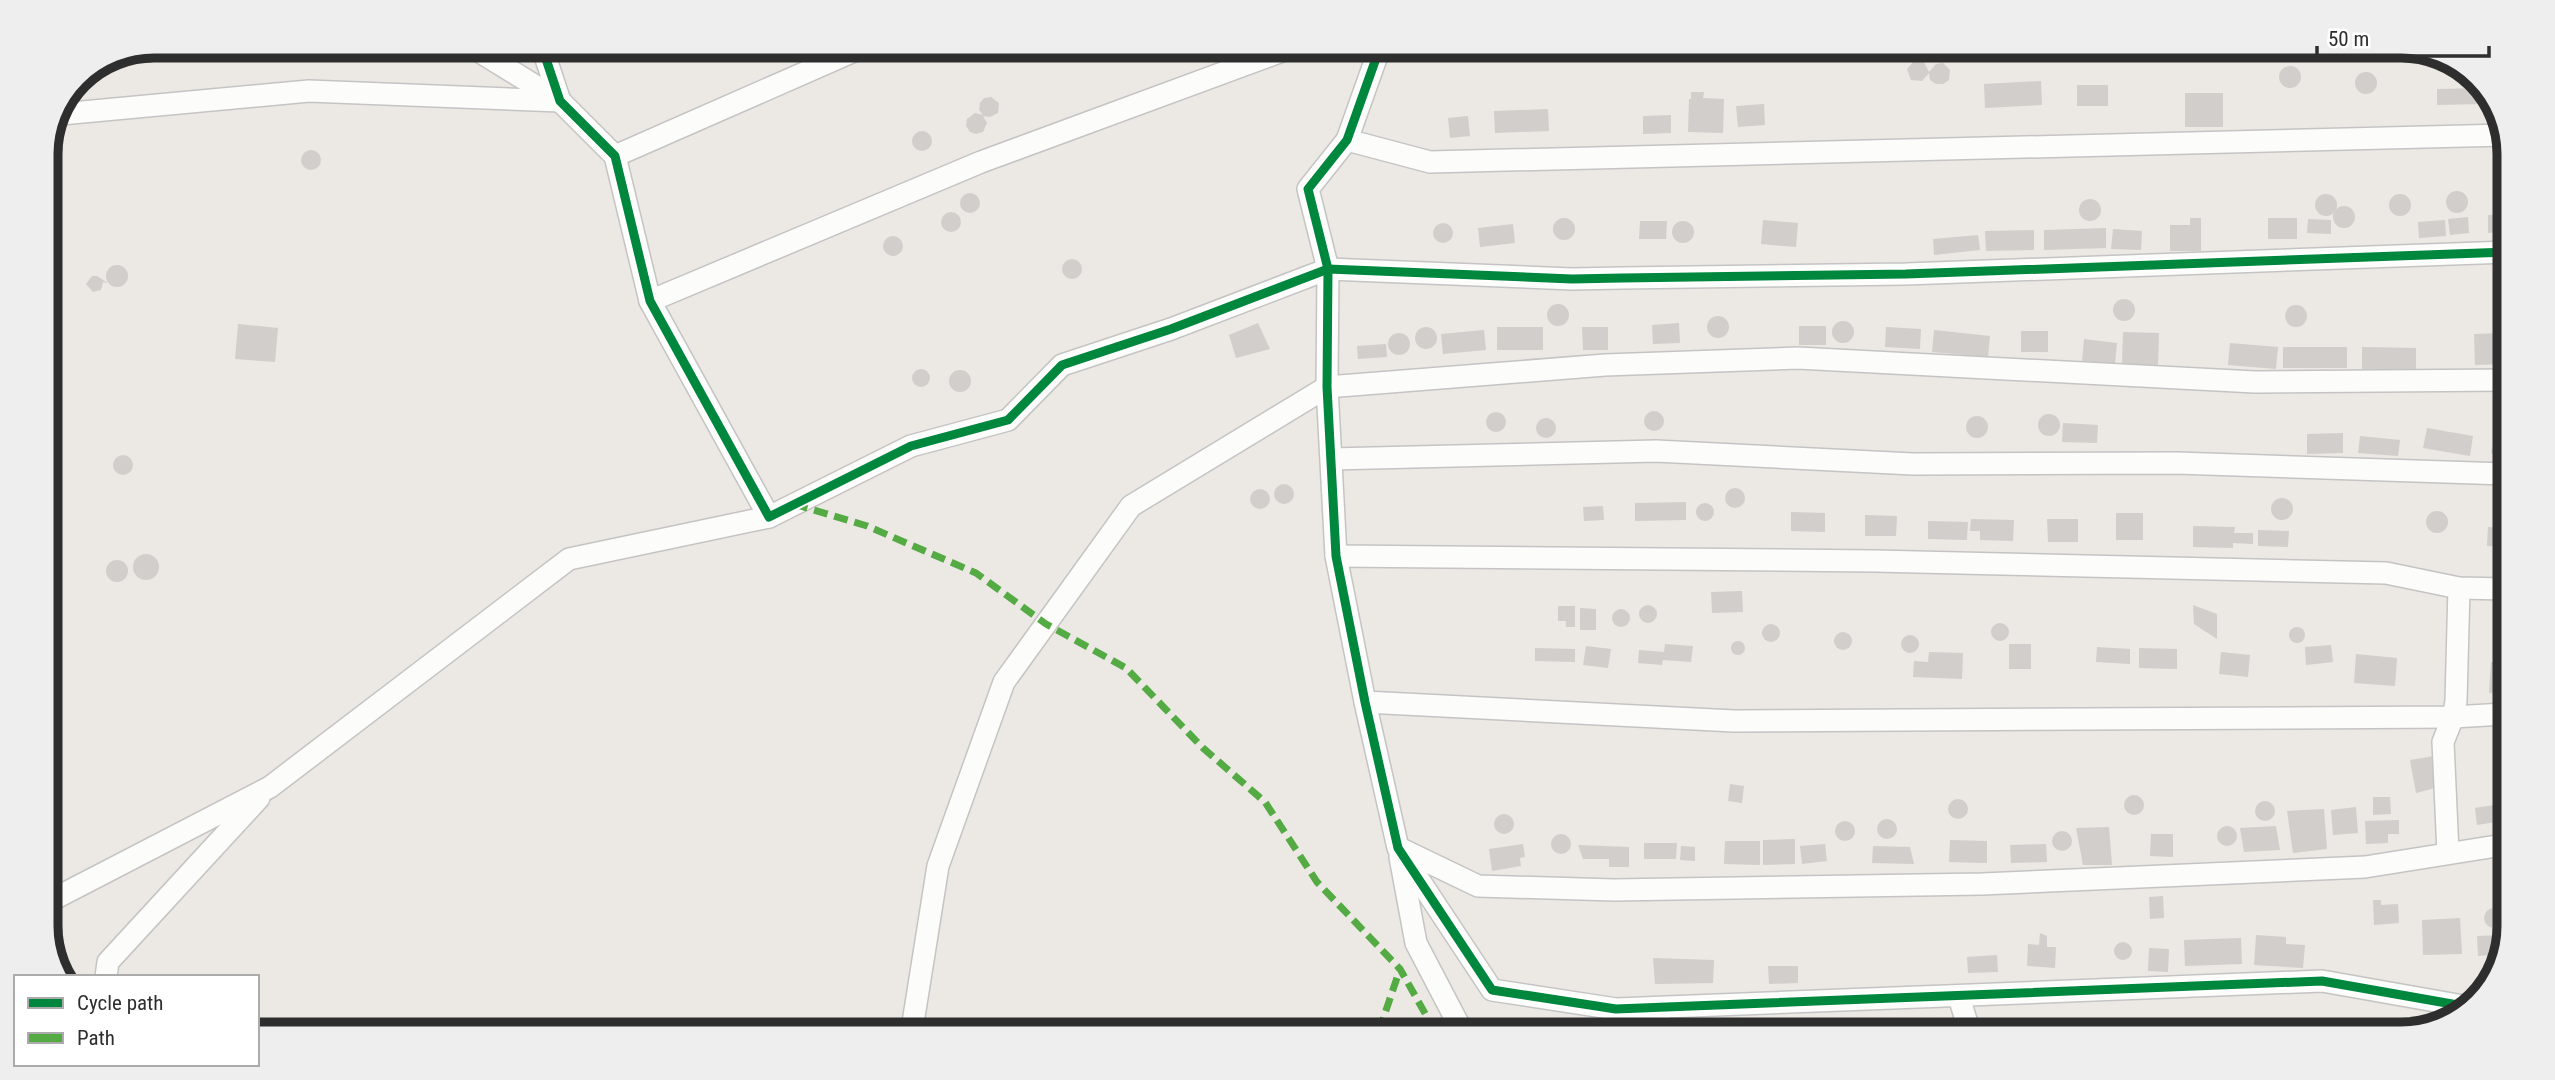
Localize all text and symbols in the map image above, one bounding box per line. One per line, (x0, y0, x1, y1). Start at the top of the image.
scale bar (2317, 14, 2488, 58)
text: 50 m (2328, 27, 2369, 51)
legend (14, 975, 259, 1066)
text: Cycle path (77, 991, 163, 1015)
text: Path (77, 1026, 115, 1050)

